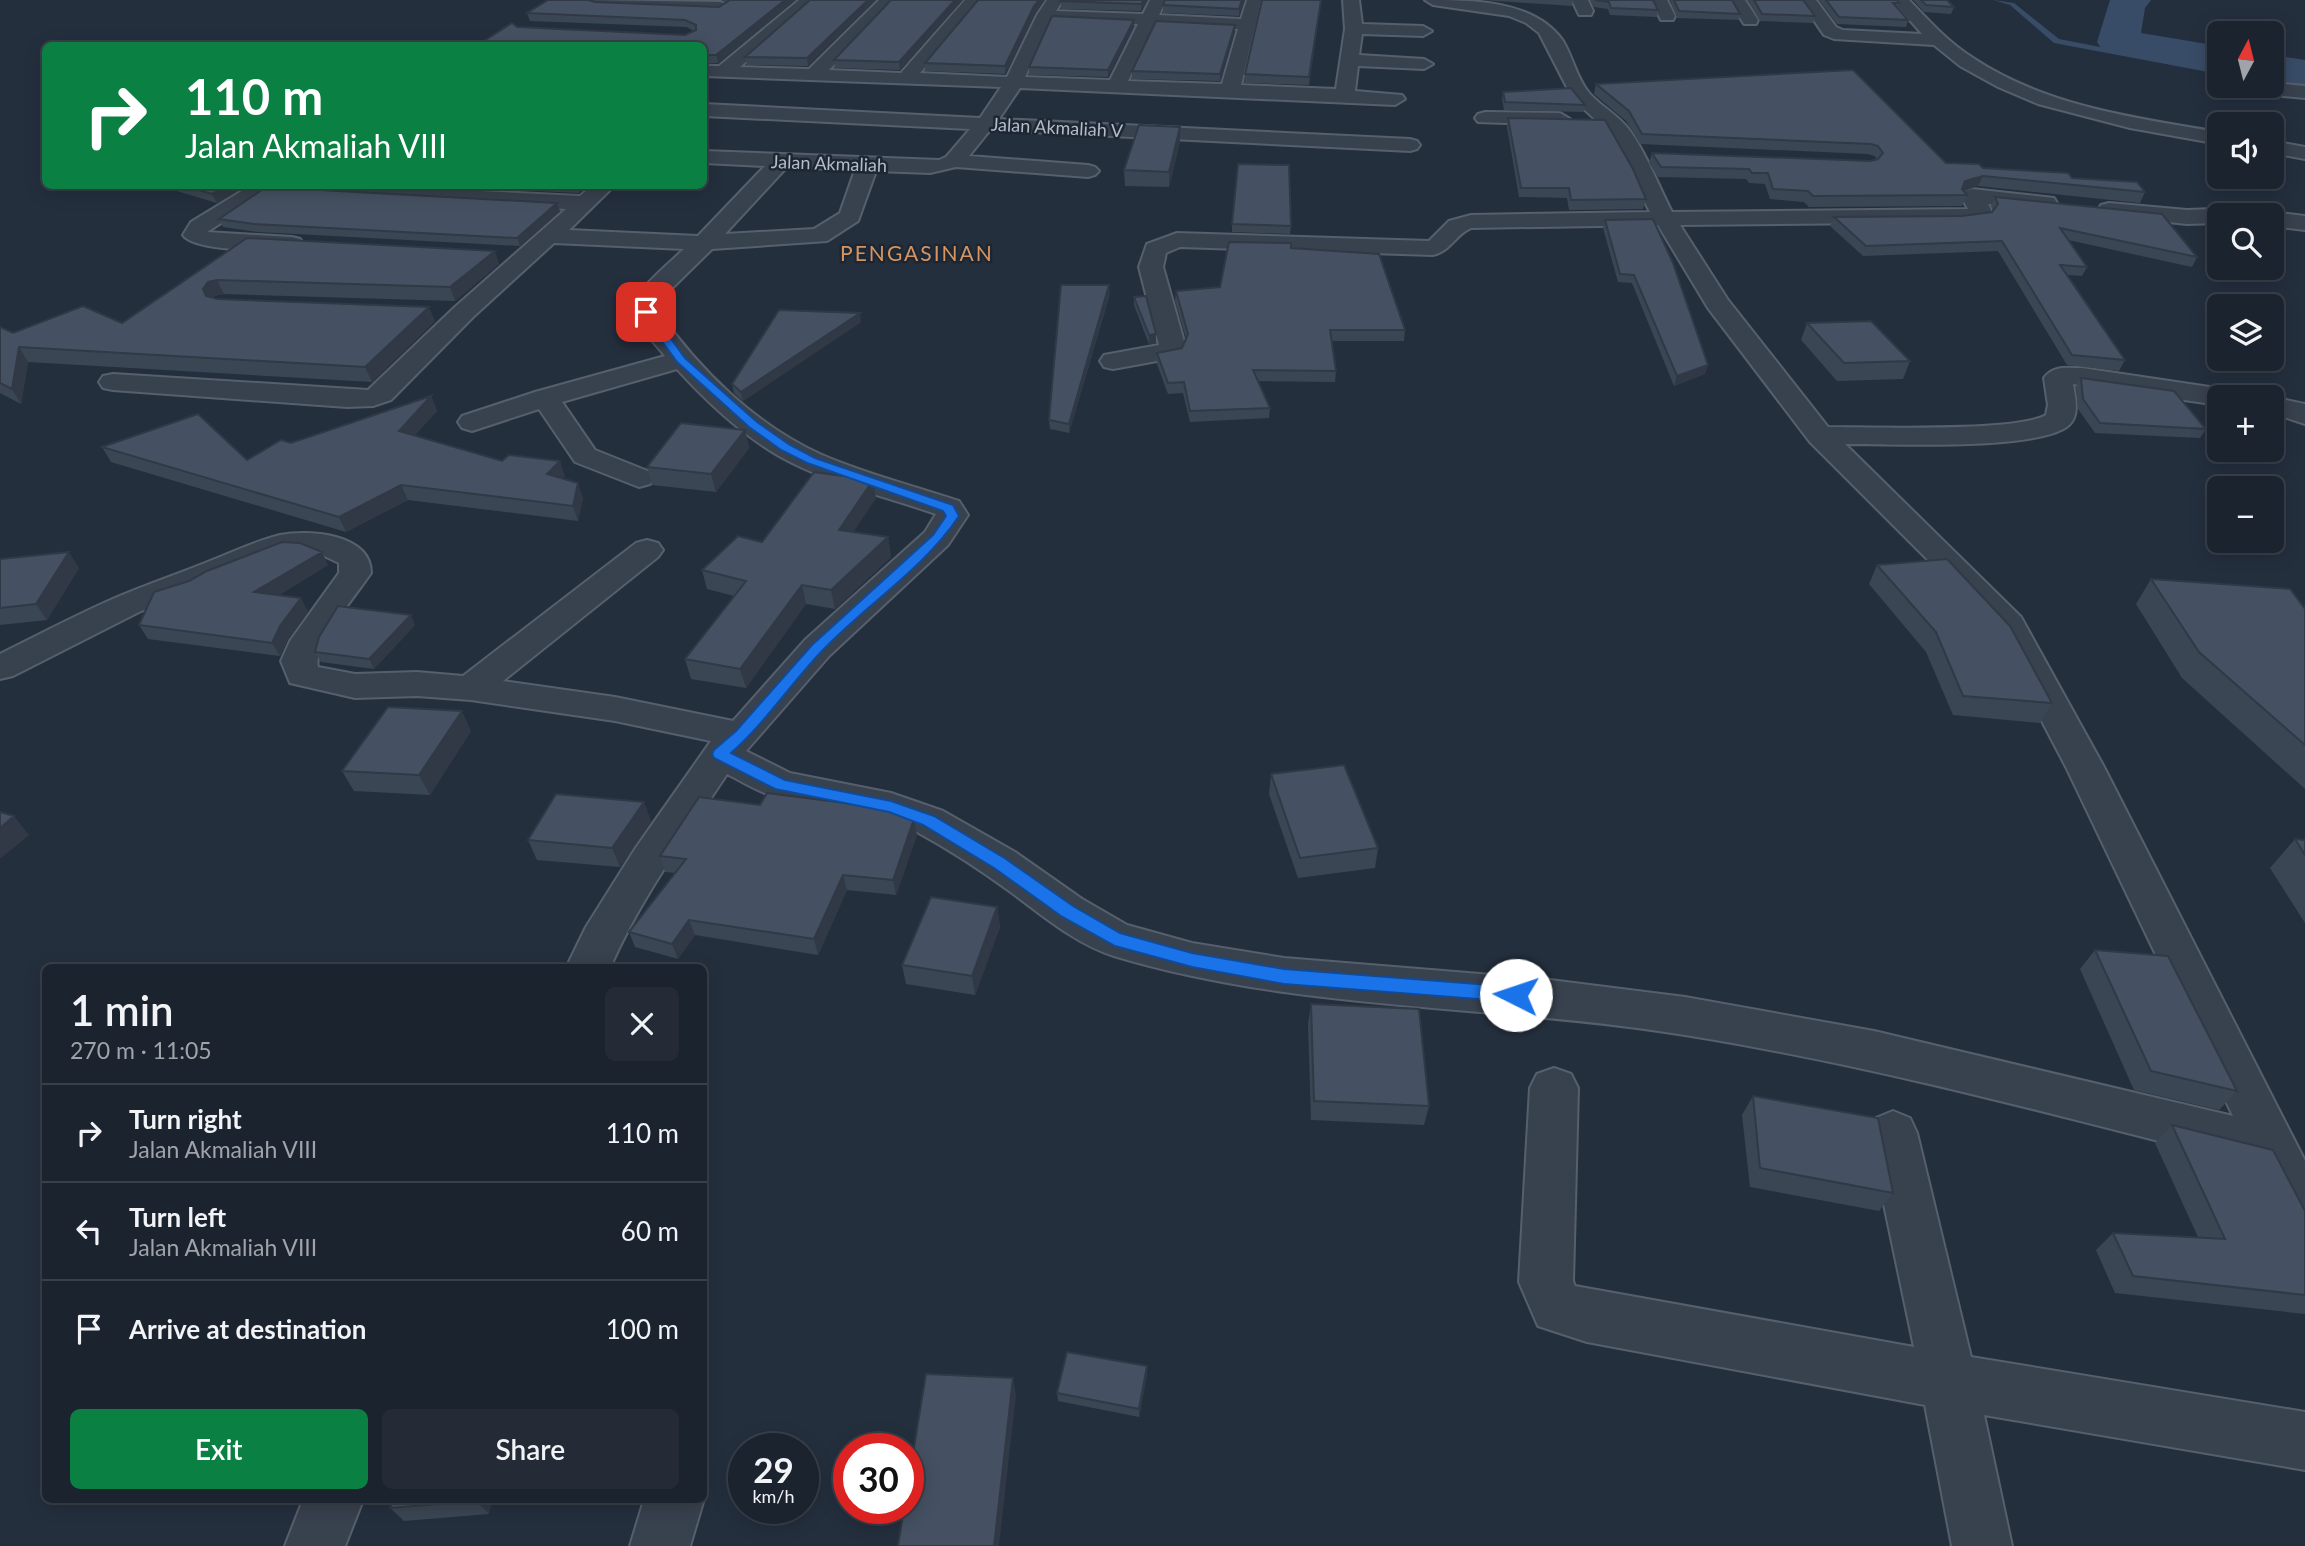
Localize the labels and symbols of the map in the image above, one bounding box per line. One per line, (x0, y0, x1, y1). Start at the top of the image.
north arrow (2207, 21, 2284, 98)
street label: Jalan Akmaliah V (990, 113, 1124, 141)
street label: Jalan Akmaliah (771, 150, 887, 176)
district label: PENGASINAN (840, 240, 994, 265)
pin (616, 282, 676, 342)
position arrow (1479, 958, 1553, 1032)
speed limit sign: 30 (833, 1433, 924, 1524)

